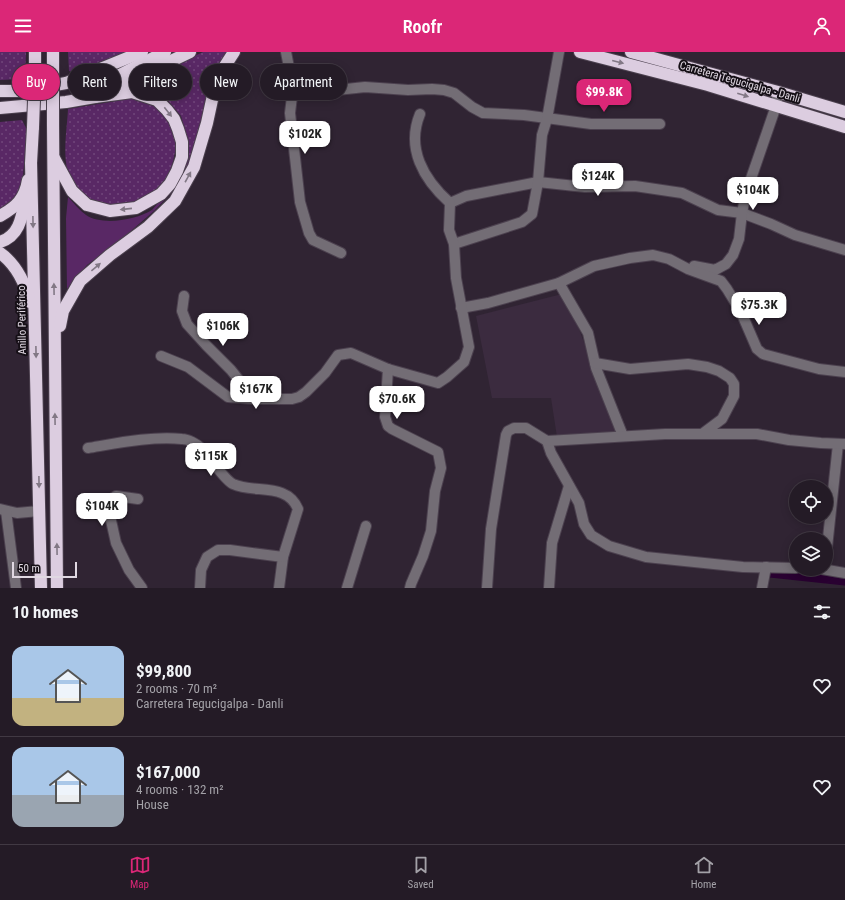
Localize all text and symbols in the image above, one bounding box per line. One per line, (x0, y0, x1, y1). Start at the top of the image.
icon: menu (12, 15, 34, 37)
icon: person (811, 15, 833, 37)
text: Roofr (403, 16, 442, 37)
one-way arrow (612, 59, 624, 65)
street label: Carretera Tegucigalpa - Danli (678, 59, 802, 105)
chip: Buy (12, 64, 60, 100)
chip: Rent (68, 64, 121, 100)
chip: Filters (129, 64, 192, 100)
chip: New (200, 64, 252, 100)
chip: Apartment (260, 64, 347, 100)
pin: $99.8K (571, 79, 637, 113)
text: $99.8K (585, 84, 623, 99)
one-way arrow (738, 92, 750, 98)
one-way arrow (164, 107, 173, 118)
pin: $102K (277, 121, 333, 155)
text: $102K (288, 126, 322, 141)
pin: $124K (570, 163, 626, 197)
text: $124K (581, 168, 615, 183)
one-way arrow (185, 171, 192, 183)
pin: $104K (725, 177, 781, 211)
text: $104K (736, 182, 770, 197)
one-way arrow (120, 206, 132, 212)
one-way arrow (29, 216, 36, 228)
one-way arrow (91, 262, 102, 271)
one-way arrow (51, 282, 57, 295)
street label: Anillo Periférico (15, 285, 29, 355)
pin: $75.3K (726, 292, 792, 326)
text: $75.3K (740, 297, 778, 312)
pin: $106K (195, 313, 251, 347)
text: $106K (206, 318, 240, 333)
one-way arrow (33, 346, 39, 359)
pin: $167K (228, 376, 284, 410)
text: $167K (239, 381, 273, 396)
pin: $70.6K (364, 386, 430, 420)
text: $70.6K (378, 391, 416, 406)
one-way arrow (52, 412, 58, 425)
pin: $115K (183, 443, 239, 477)
text: $115K (194, 448, 228, 463)
one-way arrow (36, 476, 42, 489)
map controls (789, 480, 833, 576)
button: locate (789, 480, 833, 524)
pin: $104K (74, 493, 130, 527)
text: $104K (85, 498, 119, 513)
button: layers (789, 532, 833, 576)
one-way arrow (53, 543, 60, 555)
scale bar (12, 560, 77, 579)
text: 50 m (18, 562, 40, 575)
icon: filters (811, 601, 833, 623)
text: 10 homes (12, 602, 78, 622)
text: $99,800 (136, 661, 192, 681)
icon: home (44, 662, 92, 710)
icon: heart (811, 675, 833, 697)
text: 2 rooms · 70 m² (136, 681, 217, 696)
text: Carretera Tegucigalpa - Danli (136, 696, 283, 711)
text: $167,000 (136, 762, 200, 782)
icon: home (44, 763, 92, 811)
icon: heart (811, 776, 833, 798)
text: 4 rooms · 132 m² (136, 782, 223, 797)
text: House (136, 797, 169, 812)
tab: Map (129, 854, 151, 891)
tab: Saved (408, 854, 434, 891)
tab: Home (691, 854, 716, 891)

